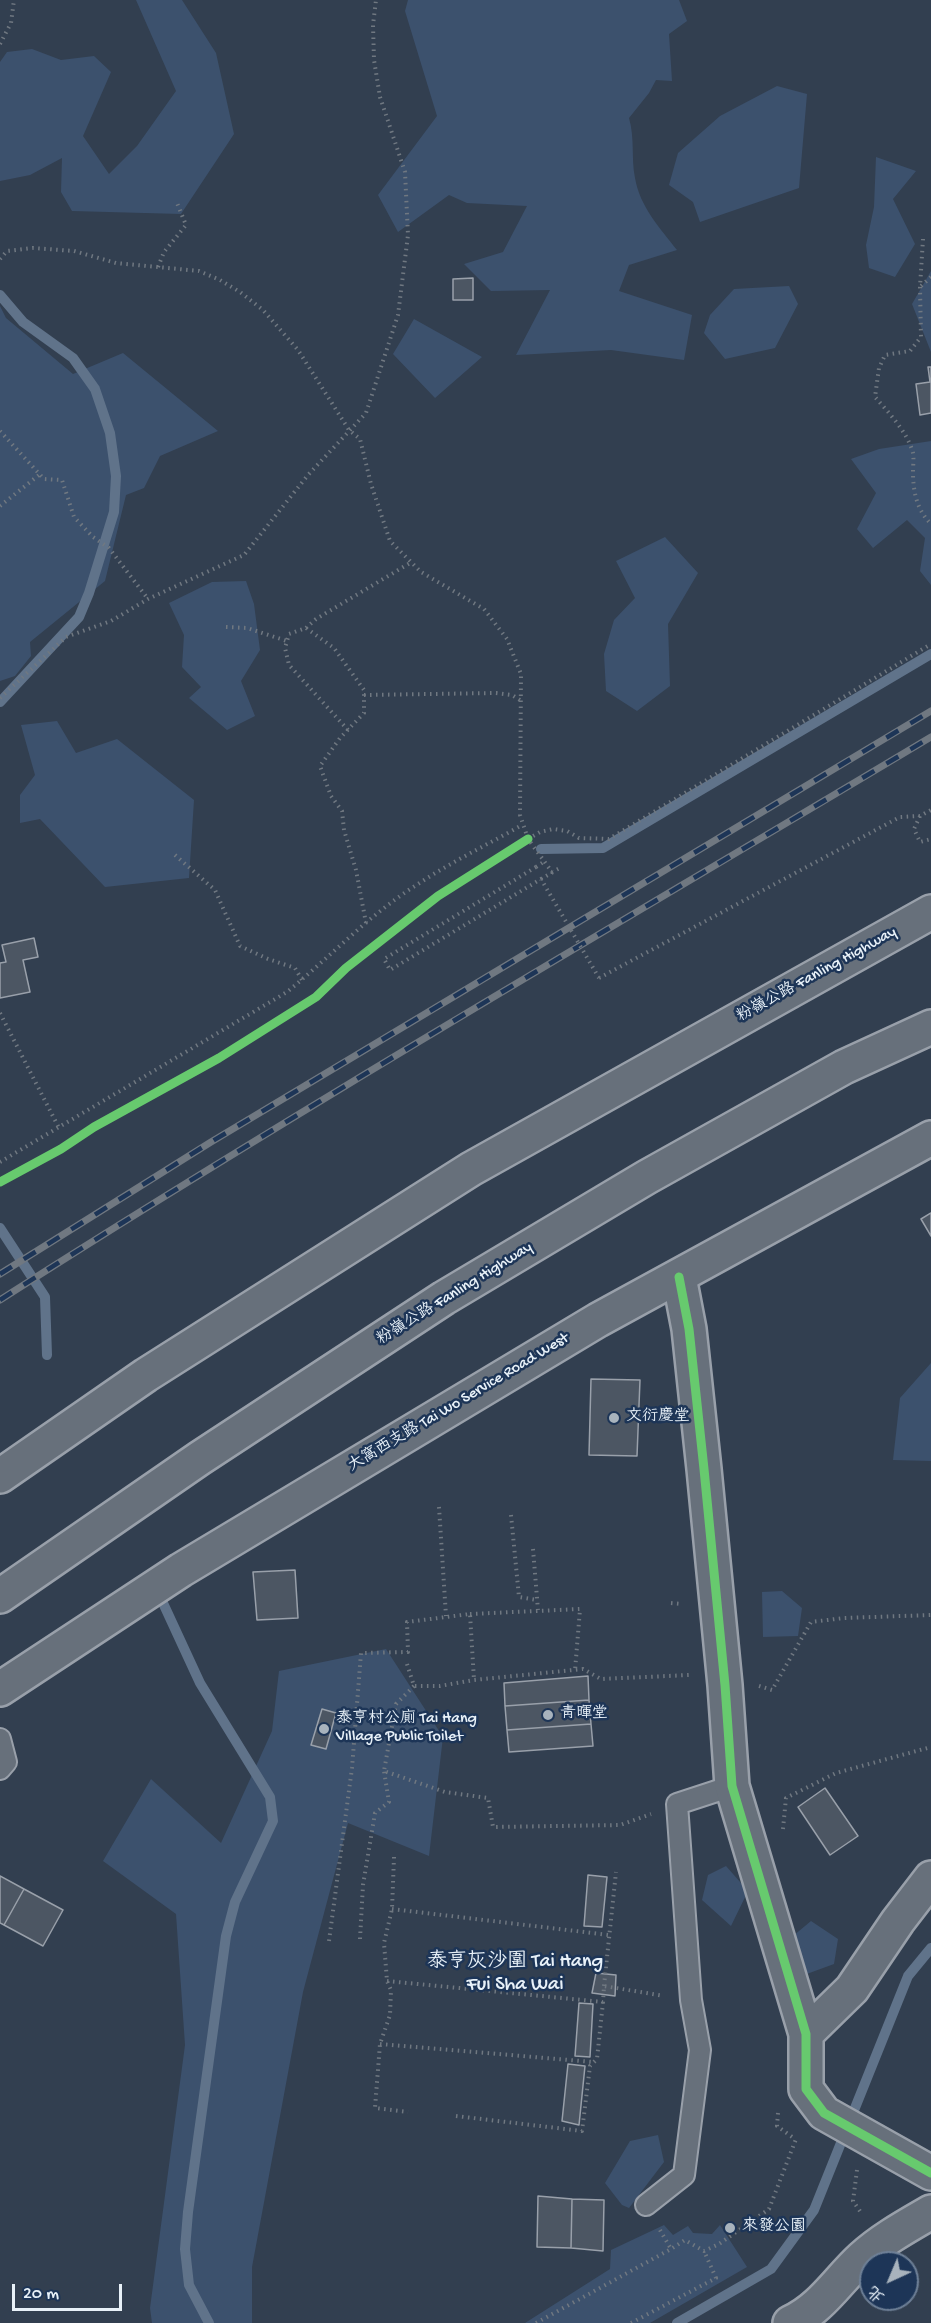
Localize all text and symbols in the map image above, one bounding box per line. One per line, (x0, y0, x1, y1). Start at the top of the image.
street label: 粉嶺公路 Fanling Highway (734, 923, 900, 1027)
street label: 粉嶺公路 Fanling Highway (374, 1238, 536, 1350)
street label: 大窩西支路 Tai Wo Service Road West (345, 1329, 573, 1477)
place label: 文衍慶堂 (626, 1408, 690, 1428)
marker: 文衍慶堂 (607, 1411, 621, 1425)
place label: 青暉堂 (560, 1705, 608, 1725)
marker: 青暉堂 (541, 1708, 555, 1722)
place label: 泰亨村公廁 Tai Hang Village Public Toilet (336, 1710, 477, 1748)
marker: 泰亨村公廁 Tai Hang Village Public Toilet (317, 1722, 331, 1736)
district label: 泰亨灰沙圍 Tai Hang Fui Sha Wai (427, 1951, 603, 1998)
place label: 來發公園 (742, 2218, 806, 2238)
marker: 來發公園 (723, 2221, 737, 2235)
north arrow (859, 2251, 919, 2311)
scale bar (15, 2272, 124, 2310)
text: 北 (865, 2280, 890, 2305)
text: 20 m (23, 2284, 59, 2305)

